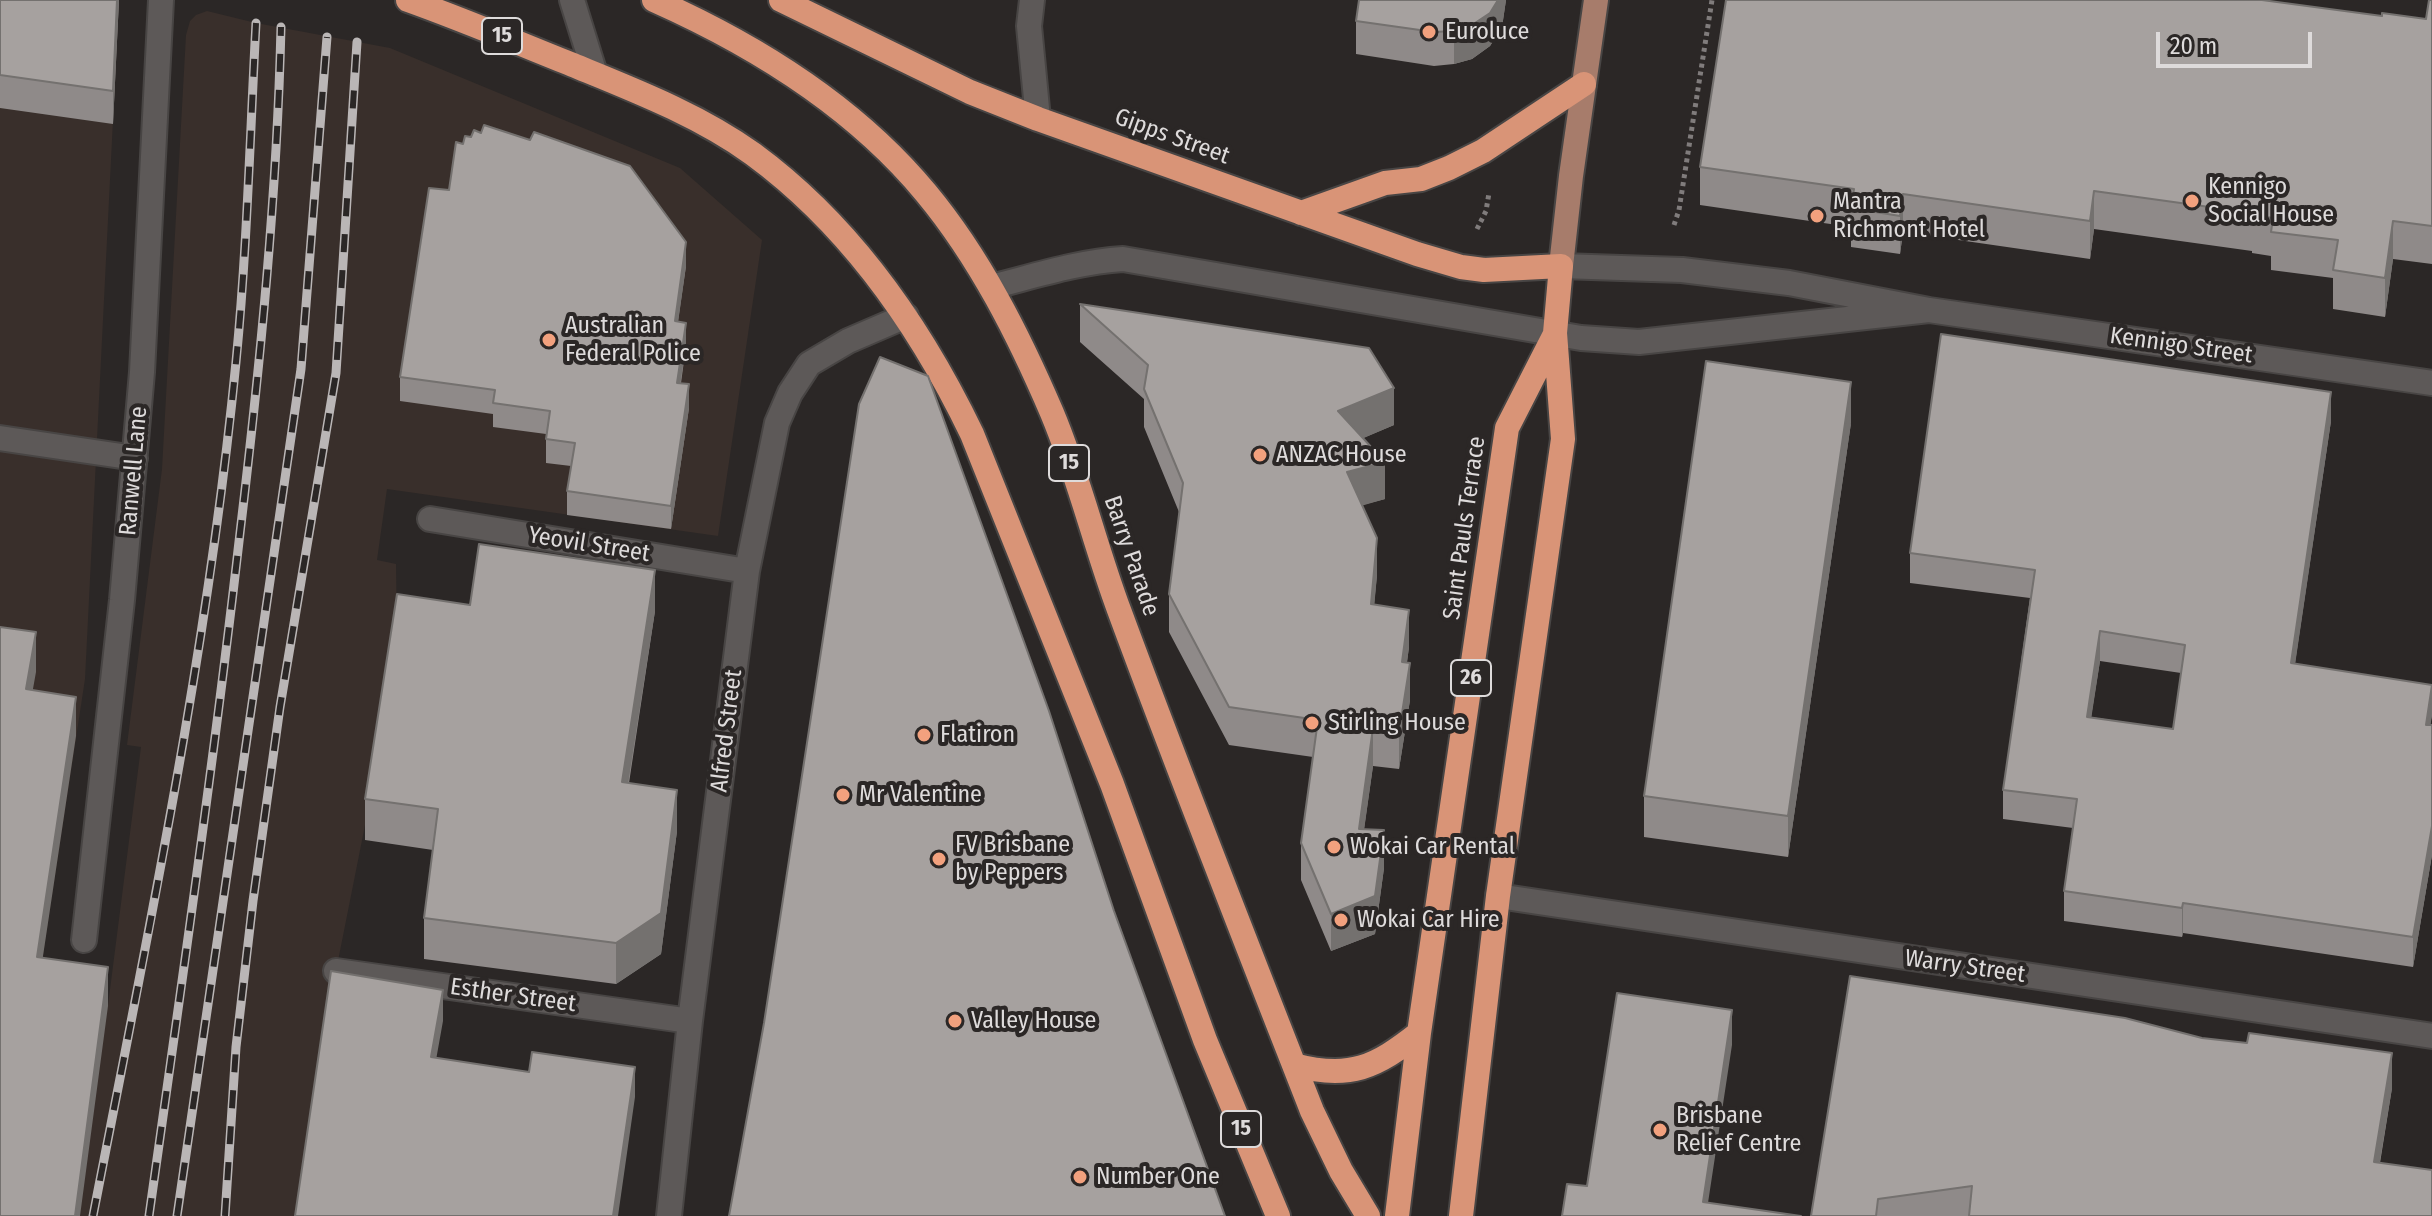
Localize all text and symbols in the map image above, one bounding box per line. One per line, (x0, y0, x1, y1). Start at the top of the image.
scale bar (2160, 16, 2316, 66)
road number: 15 (482, 18, 522, 54)
place label: Euroluce (1445, 18, 1529, 46)
marker: Euroluce (1420, 23, 1438, 41)
text: 20 m (2170, 32, 2217, 60)
street label: Gipps Street (1111, 103, 1233, 171)
place label: Kennigo Social House (2208, 173, 2334, 229)
place label: Mantra Richmont Hotel (1833, 188, 1985, 244)
marker: Kennigo Social House (2183, 192, 2201, 210)
marker: Mantra Richmont Hotel (1808, 207, 1826, 225)
place label: Australian Federal Police (565, 312, 701, 368)
street label: Kennigo Street (2108, 322, 2254, 370)
marker: Australian Federal Police (540, 331, 558, 349)
street label: Ranwell Lane (114, 405, 154, 537)
street label: Saint Pauls Terrace (1438, 435, 1492, 621)
place label: ANZAC House (1276, 441, 1407, 469)
road number: 15 (1049, 445, 1089, 481)
marker: ANZAC House (1251, 446, 1269, 464)
street label: Barry Parade (1097, 492, 1165, 620)
street label: Yeovil Street (526, 521, 652, 569)
road number: 26 (1451, 660, 1491, 696)
street label: Alfred Street (705, 668, 749, 794)
place label: Stirling House (1328, 709, 1466, 737)
marker: Stirling House (1303, 714, 1321, 732)
place label: Flatiron (940, 721, 1015, 749)
marker: Flatiron (915, 726, 933, 744)
place label: Mr Valentine (859, 781, 982, 809)
marker: Mr Valentine (834, 786, 852, 804)
place label: FV Brisbane by Peppers (955, 831, 1070, 887)
place label: Wokai Car Rental (1350, 833, 1515, 861)
marker: Wokai Car Rental (1325, 838, 1343, 856)
marker: FV Brisbane by Peppers (930, 850, 948, 868)
place label: Wokai Car Hire (1357, 906, 1500, 934)
marker: Wokai Car Hire (1332, 911, 1350, 929)
street label: Warry Street (1903, 944, 2027, 990)
street label: Esther Street (448, 973, 578, 1019)
place label: Valley House (971, 1007, 1096, 1035)
marker: Valley House (946, 1012, 964, 1030)
place label: Brisbane Relief Centre (1676, 1102, 1801, 1158)
road number: 15 (1221, 1111, 1261, 1147)
marker: Brisbane Relief Centre (1651, 1121, 1669, 1139)
place label: Number One (1096, 1163, 1220, 1191)
marker: Number One (1071, 1168, 1089, 1186)

